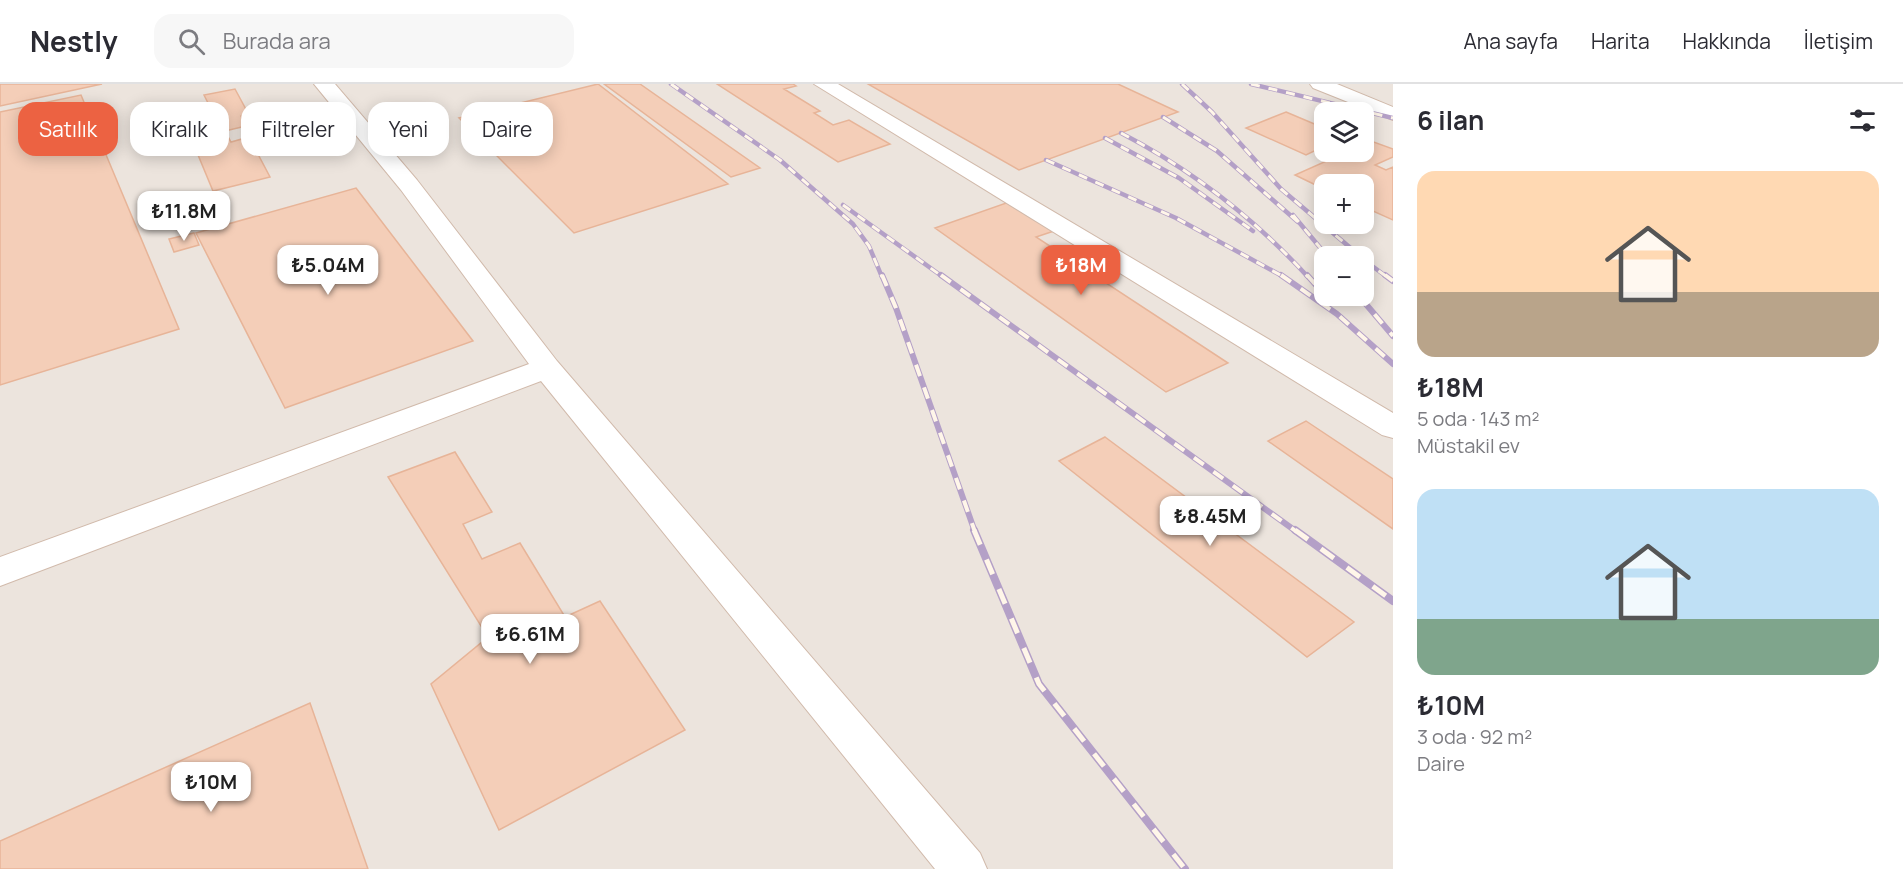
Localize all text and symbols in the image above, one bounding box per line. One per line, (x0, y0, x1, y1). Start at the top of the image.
search box (154, 14, 574, 68)
text: Nestly (30, 22, 118, 60)
icon: search (175, 25, 208, 58)
text: Burada ara (223, 26, 331, 56)
text: Ana sayfa (1464, 27, 1558, 55)
text: Harita (1591, 27, 1650, 55)
text: Hakkında (1683, 27, 1771, 55)
text: İletişim (1804, 27, 1873, 55)
chip: Satılık (18, 102, 118, 156)
chip: Kiralık (130, 102, 229, 156)
chip: Filtreler (241, 102, 356, 156)
chip: Yeni (368, 102, 449, 156)
chip: Daire (461, 102, 553, 156)
map controls (1314, 102, 1374, 306)
button: layers (1314, 102, 1374, 162)
text: 6 ilan (1417, 102, 1484, 138)
icon: filters (1846, 104, 1879, 137)
button: + (1314, 174, 1374, 234)
pin: ₺11.8M (135, 191, 233, 242)
text: ₺11.8M (151, 197, 217, 224)
icon: home (1594, 210, 1702, 318)
pin: ₺5.04M (279, 245, 377, 296)
pin: ₺18M (1045, 245, 1117, 296)
button: − (1314, 246, 1374, 306)
text: ₺5.04M (291, 251, 365, 278)
text: ₺18M (1055, 251, 1107, 278)
text: ₺18M (1417, 369, 1484, 405)
text: 5 oda · 143 m² (1417, 405, 1539, 432)
text: Müstakil ev (1417, 432, 1520, 459)
pin: ₺8.45M (1161, 496, 1259, 547)
text: ₺8.45M (1174, 502, 1246, 529)
icon: home (1594, 528, 1702, 636)
pin: ₺6.61M (481, 614, 579, 665)
text: ₺6.61M (495, 620, 565, 647)
text: ₺10M (1417, 687, 1485, 723)
text: 3 oda · 92 m² (1417, 723, 1532, 750)
text: Daire (1417, 750, 1465, 777)
pin: ₺10M (175, 762, 247, 813)
text: ₺10M (185, 768, 237, 795)

